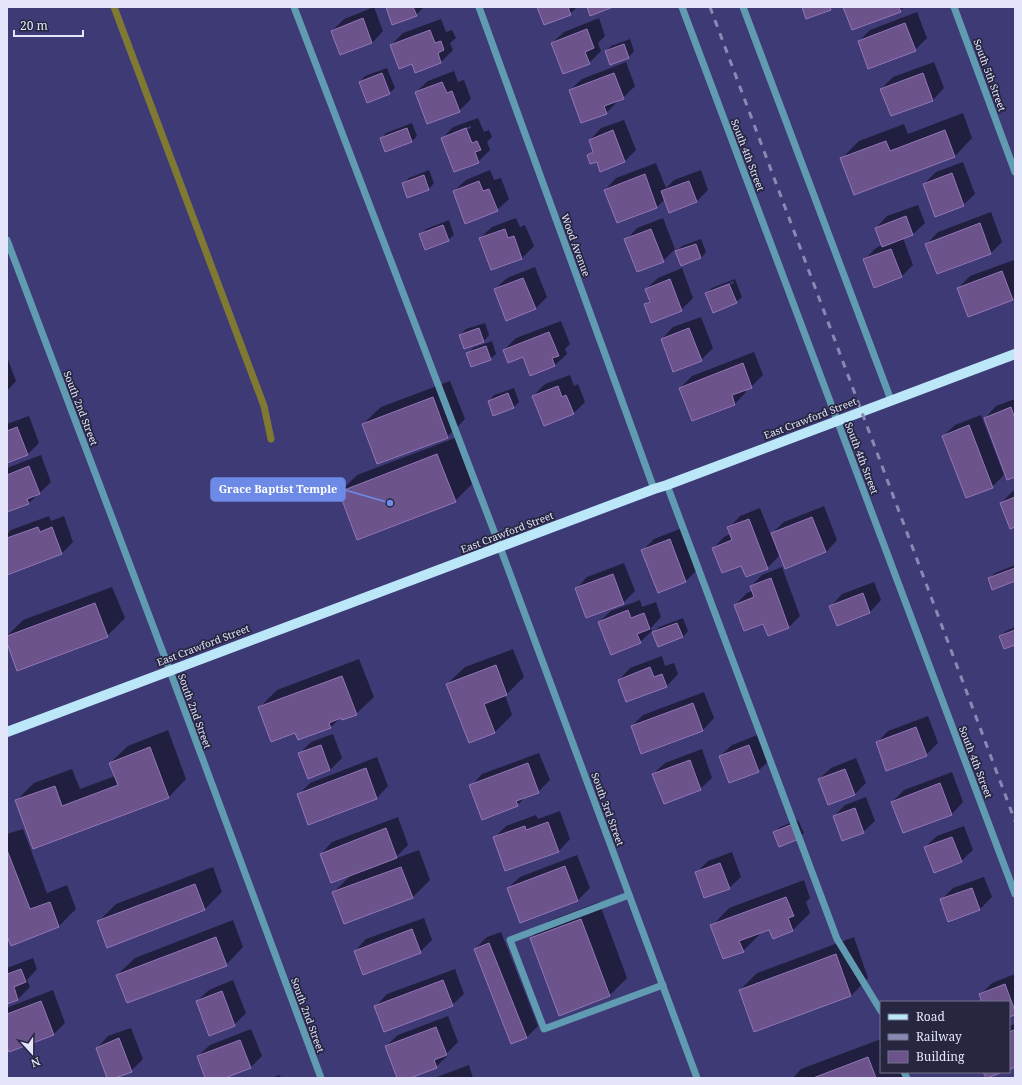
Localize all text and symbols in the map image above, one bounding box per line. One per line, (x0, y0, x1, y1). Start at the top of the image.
scale bar (14, 12, 83, 38)
text: 20 m (20, 17, 48, 34)
street label: South 5th Street (970, 37, 1010, 114)
street label: South 4th Street (728, 117, 768, 193)
street label: Wood Avenue (558, 212, 594, 278)
street label: South 2nd Street (60, 369, 102, 448)
street label: East Crawford Street (762, 394, 859, 442)
street label: South 4th Street (842, 420, 882, 496)
callout: Grace Baptist Temple (211, 478, 345, 501)
text: Grace Baptist Temple (219, 481, 337, 496)
street label: East Crawford Street (459, 508, 556, 556)
street label: East Crawford Street (155, 621, 252, 669)
street label: South 2nd Street (175, 672, 215, 751)
street label: South 4th Street (956, 724, 996, 800)
street label: South 3rd Street (588, 770, 628, 848)
street label: South 2nd Street (288, 976, 328, 1055)
legend (880, 1001, 1010, 1073)
text: Road (916, 1008, 946, 1025)
text: Railway (916, 1028, 962, 1045)
north arrow (12, 1033, 52, 1073)
text: Building (916, 1048, 965, 1065)
text: N (29, 1054, 42, 1071)

